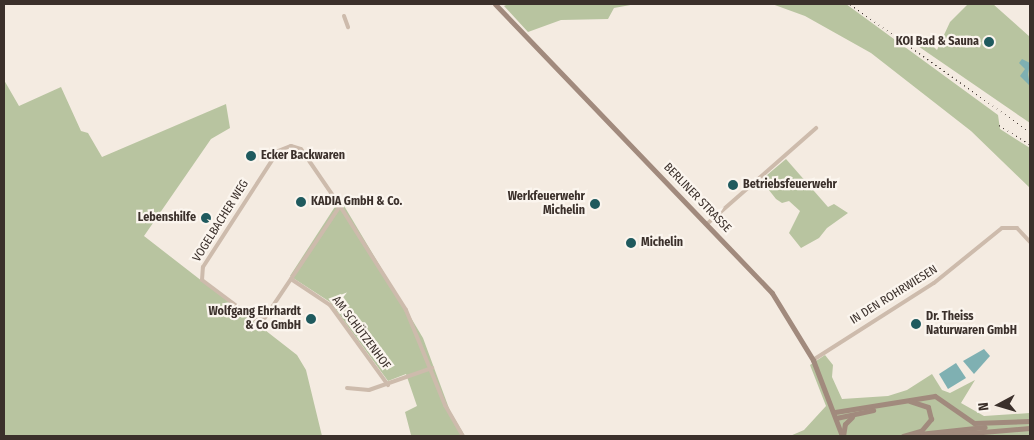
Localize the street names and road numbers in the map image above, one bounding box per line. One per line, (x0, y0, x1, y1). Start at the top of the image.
street label: BERLINER STRASSE (660, 160, 734, 236)
street label: VOGELBACHER WEG (190, 177, 252, 265)
street label: IN DEN ROHRWIESEN (848, 262, 940, 328)
street label: AM SCHÜTZENHOF (329, 294, 393, 372)

